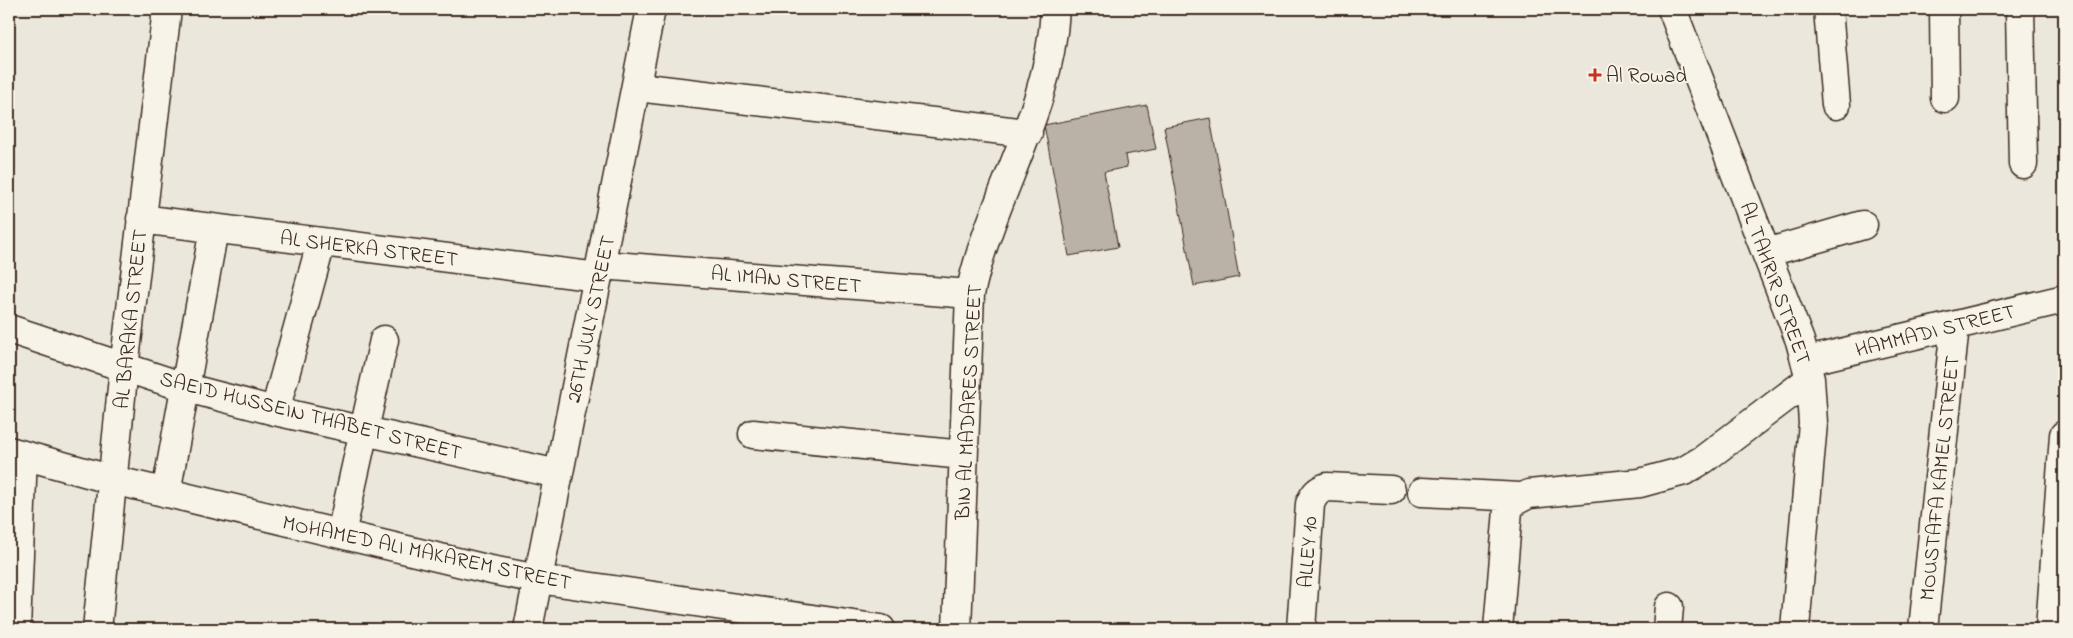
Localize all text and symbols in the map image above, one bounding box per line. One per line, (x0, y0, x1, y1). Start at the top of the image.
place label: Al Rowad (1606, 62, 1687, 92)
marker: Al Rowad (1588, 68, 1602, 82)
street label: AL TAHRIR STREET (1731, 198, 1817, 369)
street label: AL SHERKA STREET (278, 224, 459, 276)
street label: AL BARAKA STREET (108, 228, 156, 411)
street label: 26TH JULY STREET (560, 233, 624, 406)
street label: AL IMAN STREET (709, 259, 862, 302)
street label: BIN AL MADARES STREET (949, 283, 991, 522)
street label: HAMMADI STREET (1852, 298, 2019, 366)
street label: MOUSTAFA KAMEL STREET (1913, 354, 1969, 602)
street label: SAEID HUSSEIN THABET STREET (156, 365, 465, 469)
street label: MOHAMED ALI MAKAREM STREET (279, 509, 574, 599)
street label: ALLEY 10 (1292, 515, 1326, 589)

